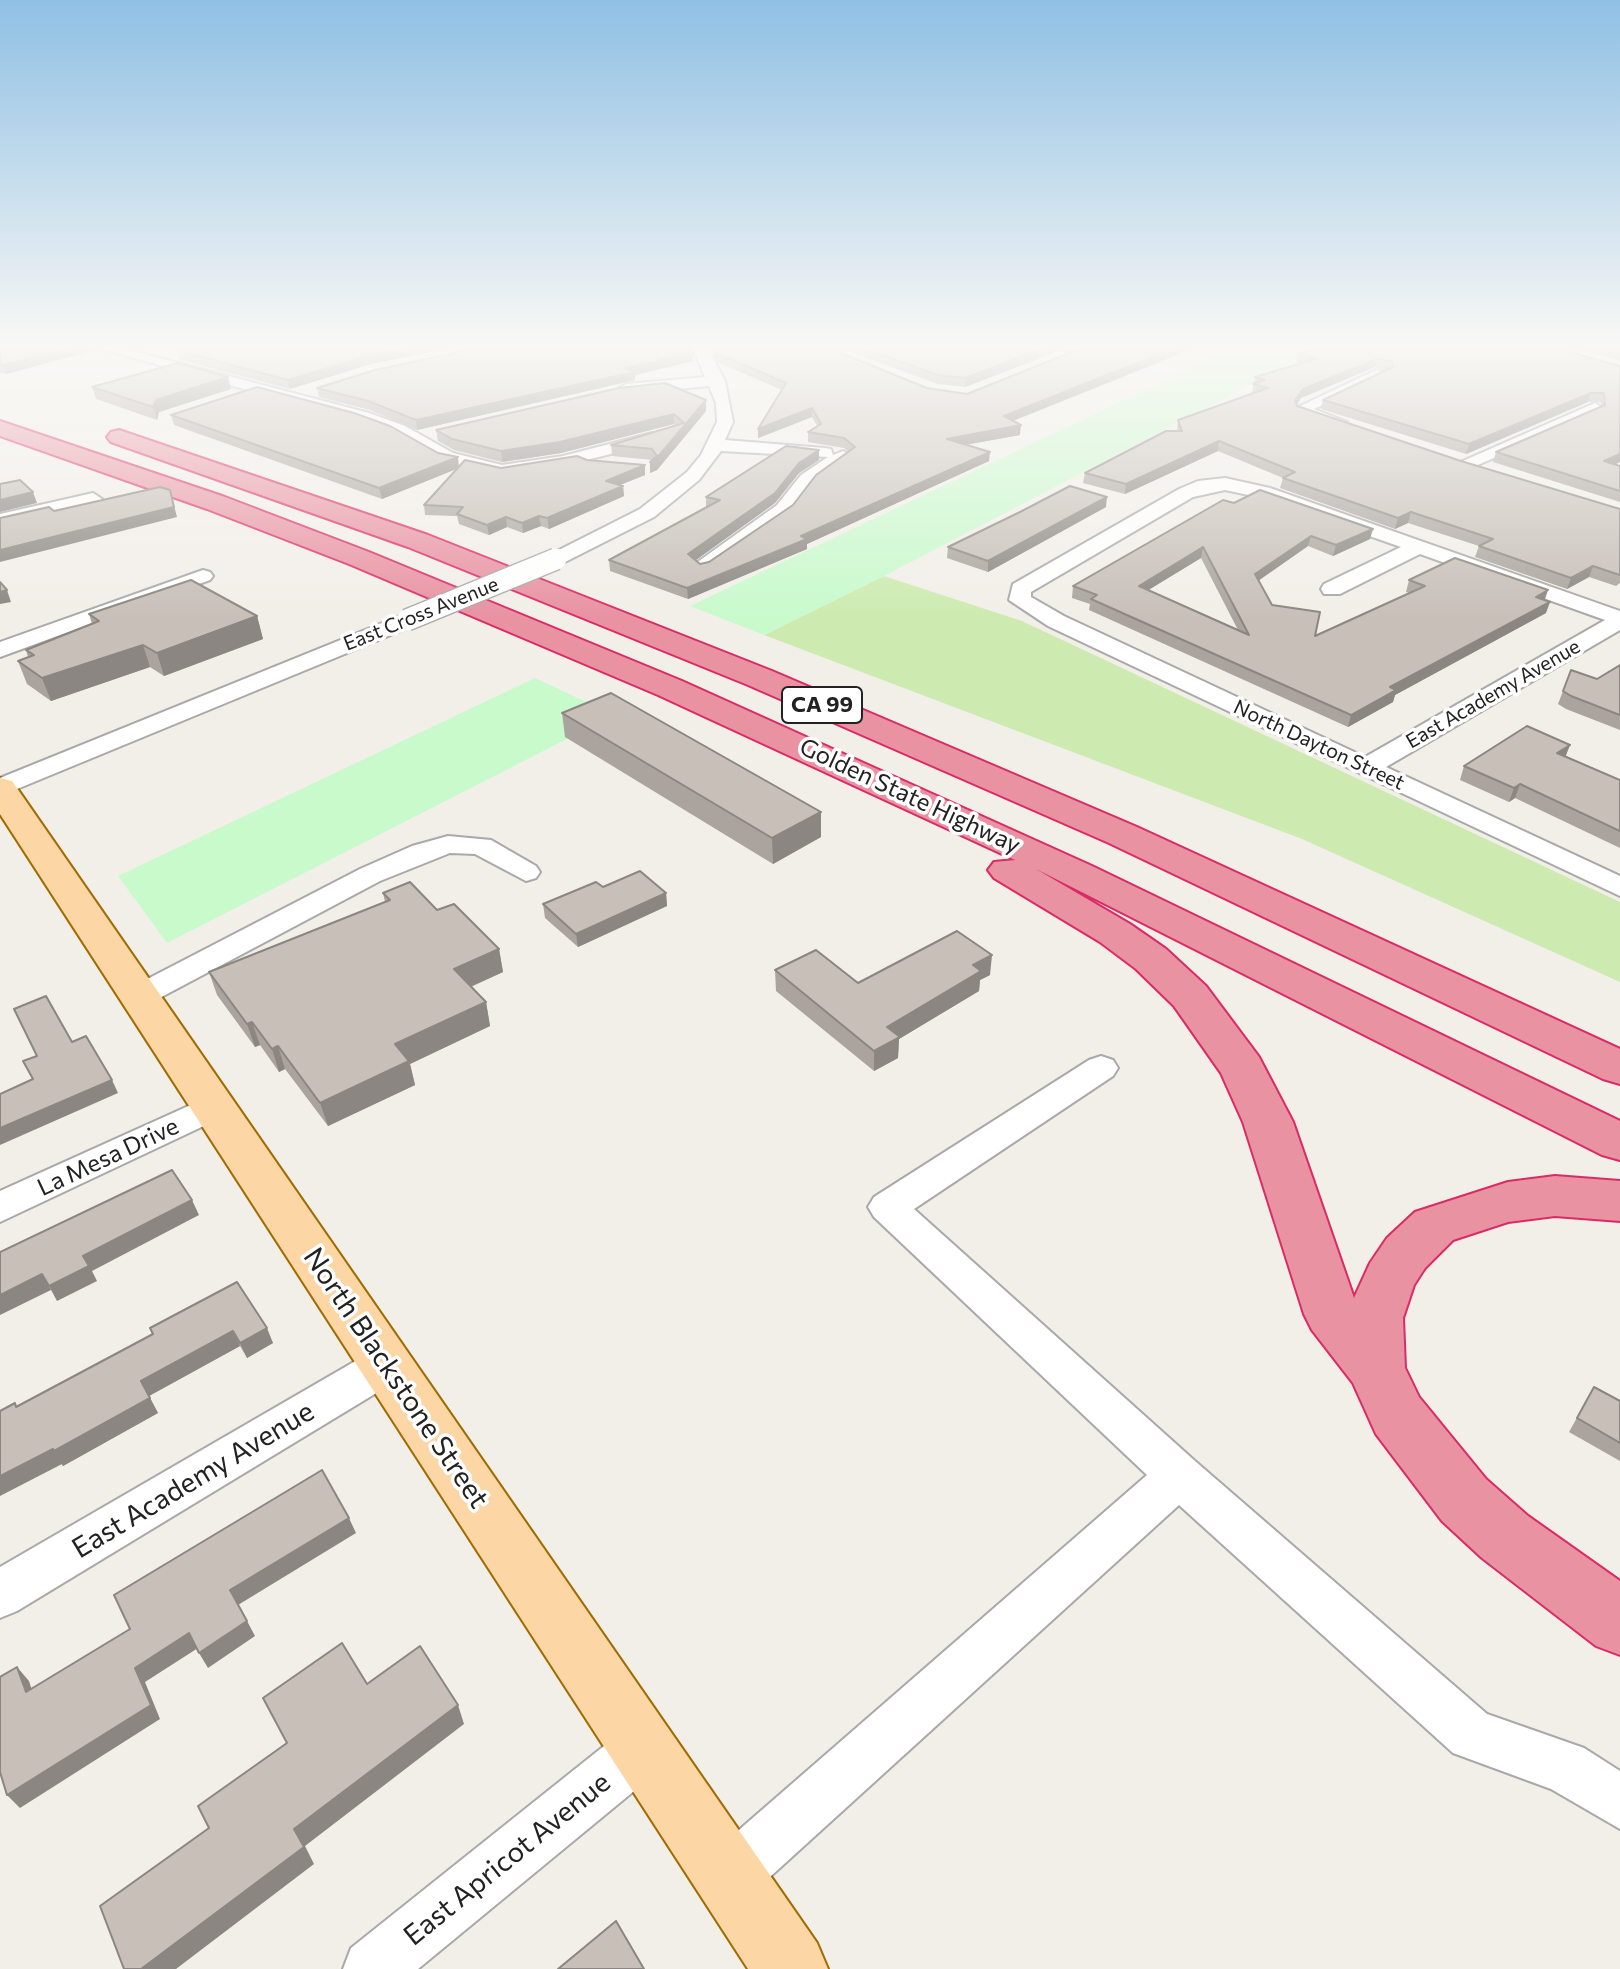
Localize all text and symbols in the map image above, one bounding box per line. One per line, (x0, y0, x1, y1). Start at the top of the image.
street label: East Cross Avenue (340, 572, 502, 656)
street label: East Academy Avenue (1402, 634, 1584, 754)
road number: CA 99 (782, 687, 862, 723)
street label: North Dayton Street (1230, 695, 1408, 795)
street label: Golden State Highway (795, 732, 1025, 860)
street label: La Mesa Drive (33, 1112, 183, 1202)
street label: North Blackstone Street (296, 1241, 496, 1515)
street label: East Academy Avenue (66, 1394, 320, 1566)
street label: East Apricot Avenue (397, 1766, 617, 1952)

